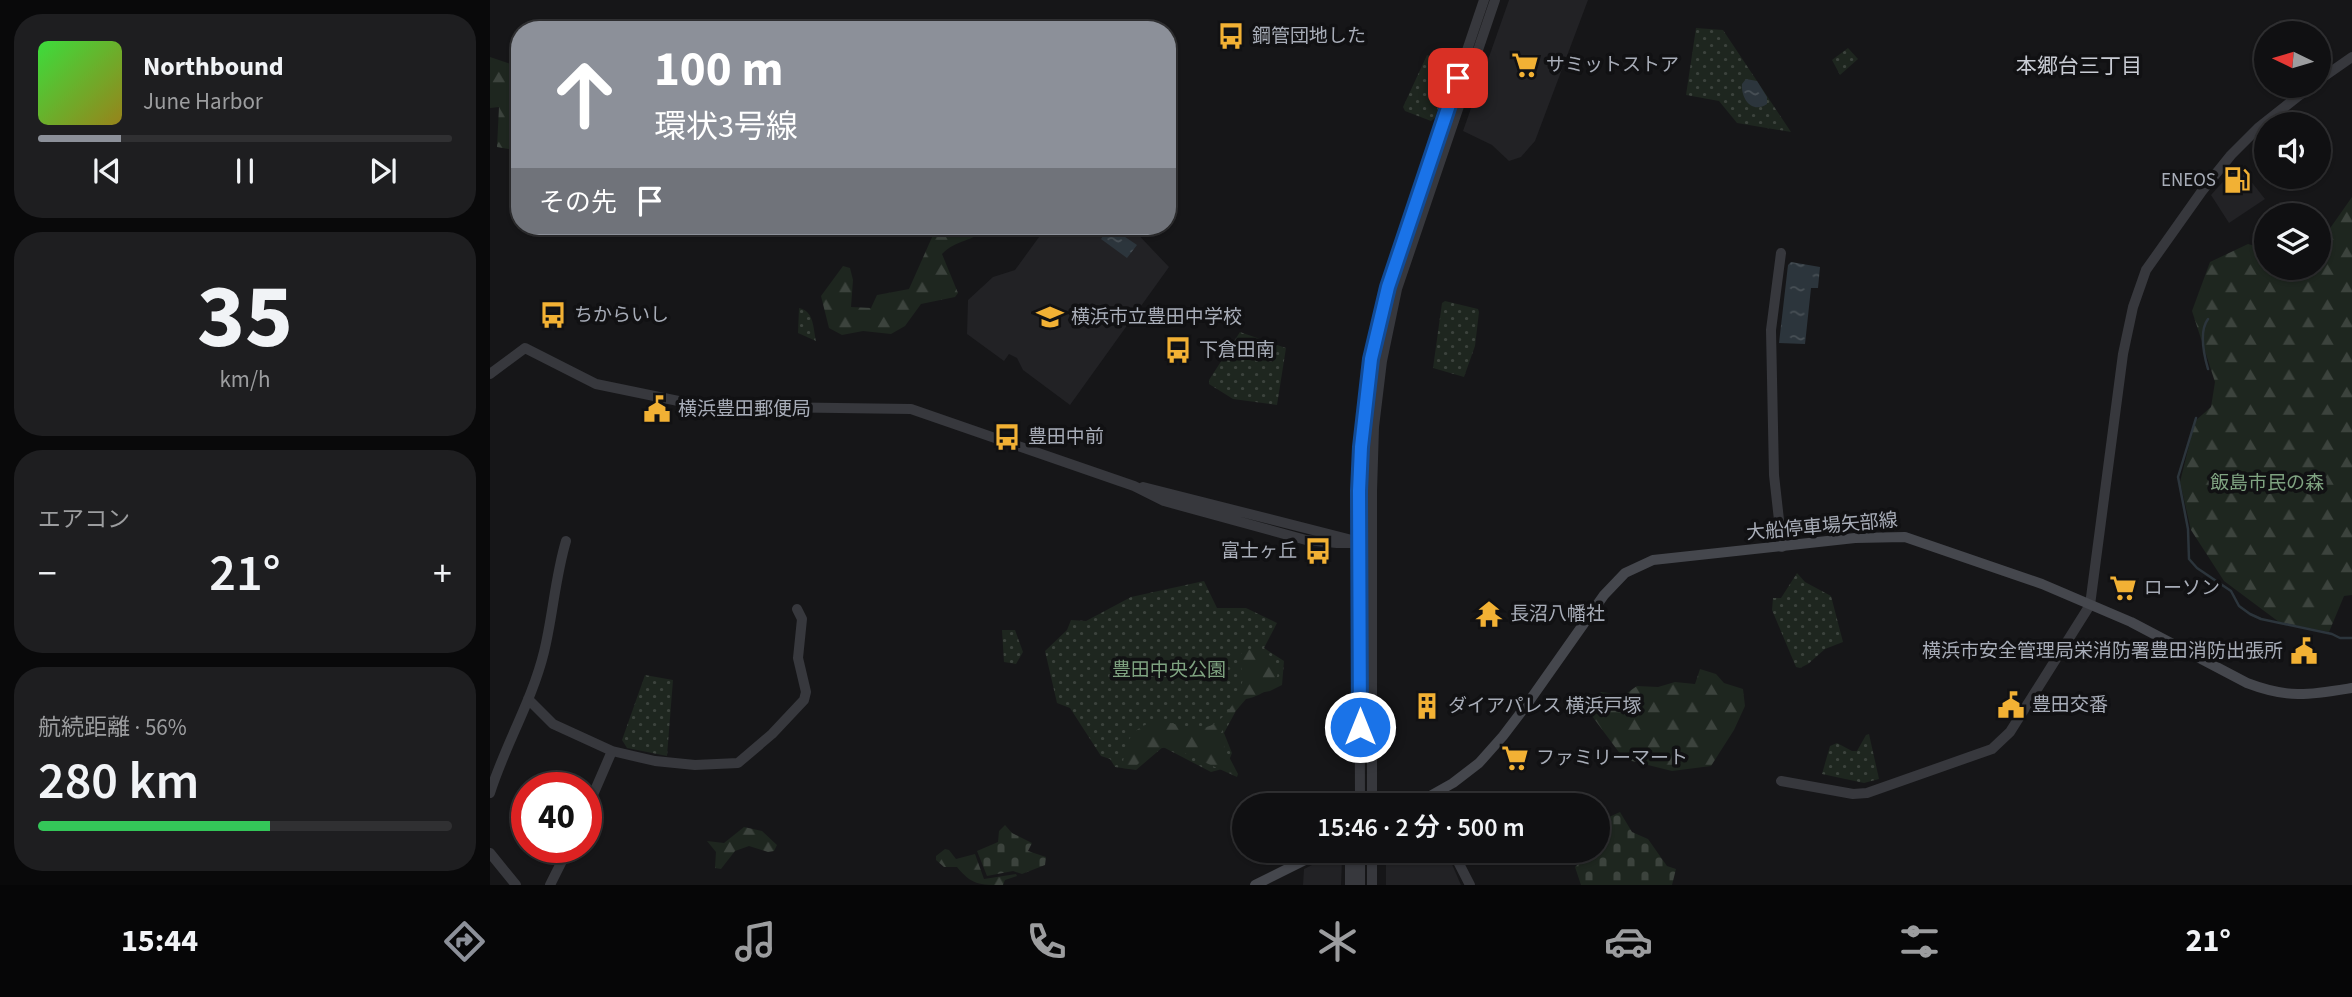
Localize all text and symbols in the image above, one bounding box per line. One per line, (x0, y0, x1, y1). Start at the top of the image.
bus stop icon: 鋼管団地した (1216, 21, 1246, 51)
north arrow (2254, 21, 2331, 98)
map controls (2254, 21, 2331, 280)
place label: 鋼管団地した (1252, 23, 1366, 50)
text: 100 m (654, 35, 783, 105)
text: Northbound (143, 48, 284, 85)
pin (1428, 48, 1488, 108)
icon: ahead (539, 49, 630, 140)
supermarket icon: サミットストア (1510, 50, 1540, 80)
district label: 本郷台三丁目 (2016, 51, 2142, 81)
place label: サミットストア (1546, 52, 1679, 79)
icon: arrive (1439, 59, 1477, 97)
text: June Harbor (143, 85, 263, 118)
text: 環状3号線 (654, 104, 798, 150)
button: sound (2254, 112, 2331, 189)
icon: previous (88, 152, 126, 190)
icon: pause (226, 152, 264, 190)
icon: next (364, 152, 402, 190)
fuel station icon: ENEOS (2222, 165, 2252, 195)
place label: ENEOS (2161, 167, 2216, 194)
icon: arrive (631, 182, 669, 220)
text: その先 (539, 184, 617, 221)
button: layers (2254, 203, 2331, 280)
text: 35 (197, 253, 293, 382)
bus stop icon: ちからいし (538, 300, 568, 330)
place label: ちからいし (574, 302, 669, 329)
school or university icon: 横浜市立豊田中学校 (1035, 302, 1065, 332)
place label: 横浜市立豊田中学校 (1071, 304, 1242, 331)
bus stop icon: 下倉田南 (1163, 335, 1193, 365)
place label: 下倉田南 (1199, 337, 1275, 364)
text: km/h (219, 363, 271, 396)
public building icon: 横浜豊田郵便局 (642, 394, 672, 424)
place label: 横浜豊田郵便局 (678, 396, 811, 423)
bus stop icon: 豊田中前 (992, 422, 1022, 452)
place label: 豊田中前 (1028, 424, 1104, 451)
park label: 飯島市民の森 (2210, 470, 2324, 497)
text: エアコン (38, 503, 130, 536)
street label: 大船停車場矢部線 (1745, 507, 1899, 547)
bus stop icon: 富士ヶ丘 (1303, 536, 1333, 566)
text: 21° (209, 537, 281, 611)
place label: 富士ヶ丘 (1221, 538, 1297, 565)
text: − (38, 547, 57, 601)
text: + (433, 547, 452, 601)
supermarket icon: ローソン (2108, 573, 2138, 603)
place label: ローソン (2144, 575, 2220, 602)
temple icon: 長沼八幡社 (1474, 599, 1504, 629)
place label: 長沼八幡社 (1510, 601, 1605, 628)
public building icon: 横浜市安全管理局栄消防署豊田消防出張所 (2289, 636, 2319, 666)
place label: 横浜市安全管理局栄消防署豊田消防出張所 (1922, 638, 2283, 665)
park label: 豊田中央公園 (1112, 657, 1226, 684)
position arrow (1323, 690, 1397, 764)
public building icon: 豊田交番 (1996, 690, 2026, 720)
building icon: ダイアパレス 横浜戸塚 (1412, 691, 1442, 721)
place label: 豊田交番 (2032, 692, 2108, 719)
place label: ダイアパレス 横浜戸塚 (1448, 693, 1641, 720)
text: 航続距離 · 56% (38, 711, 187, 744)
supermarket icon: ファミリーマート (1500, 743, 1530, 773)
text: 280 km (38, 745, 199, 819)
place label: ファミリーマート (1536, 745, 1688, 772)
speed limit sign: 40 (511, 772, 602, 863)
text: 15:46 · 2 分 · 500 m (1317, 809, 1525, 846)
icon: directions (440, 917, 489, 966)
icon: music (731, 917, 780, 966)
icon: phone (1022, 917, 1071, 966)
icon: climate (1313, 917, 1362, 966)
icon: car (1604, 917, 1653, 966)
icon: filters (1895, 917, 1944, 966)
text: 15:44 (121, 918, 198, 964)
text: 21° (2185, 918, 2231, 964)

